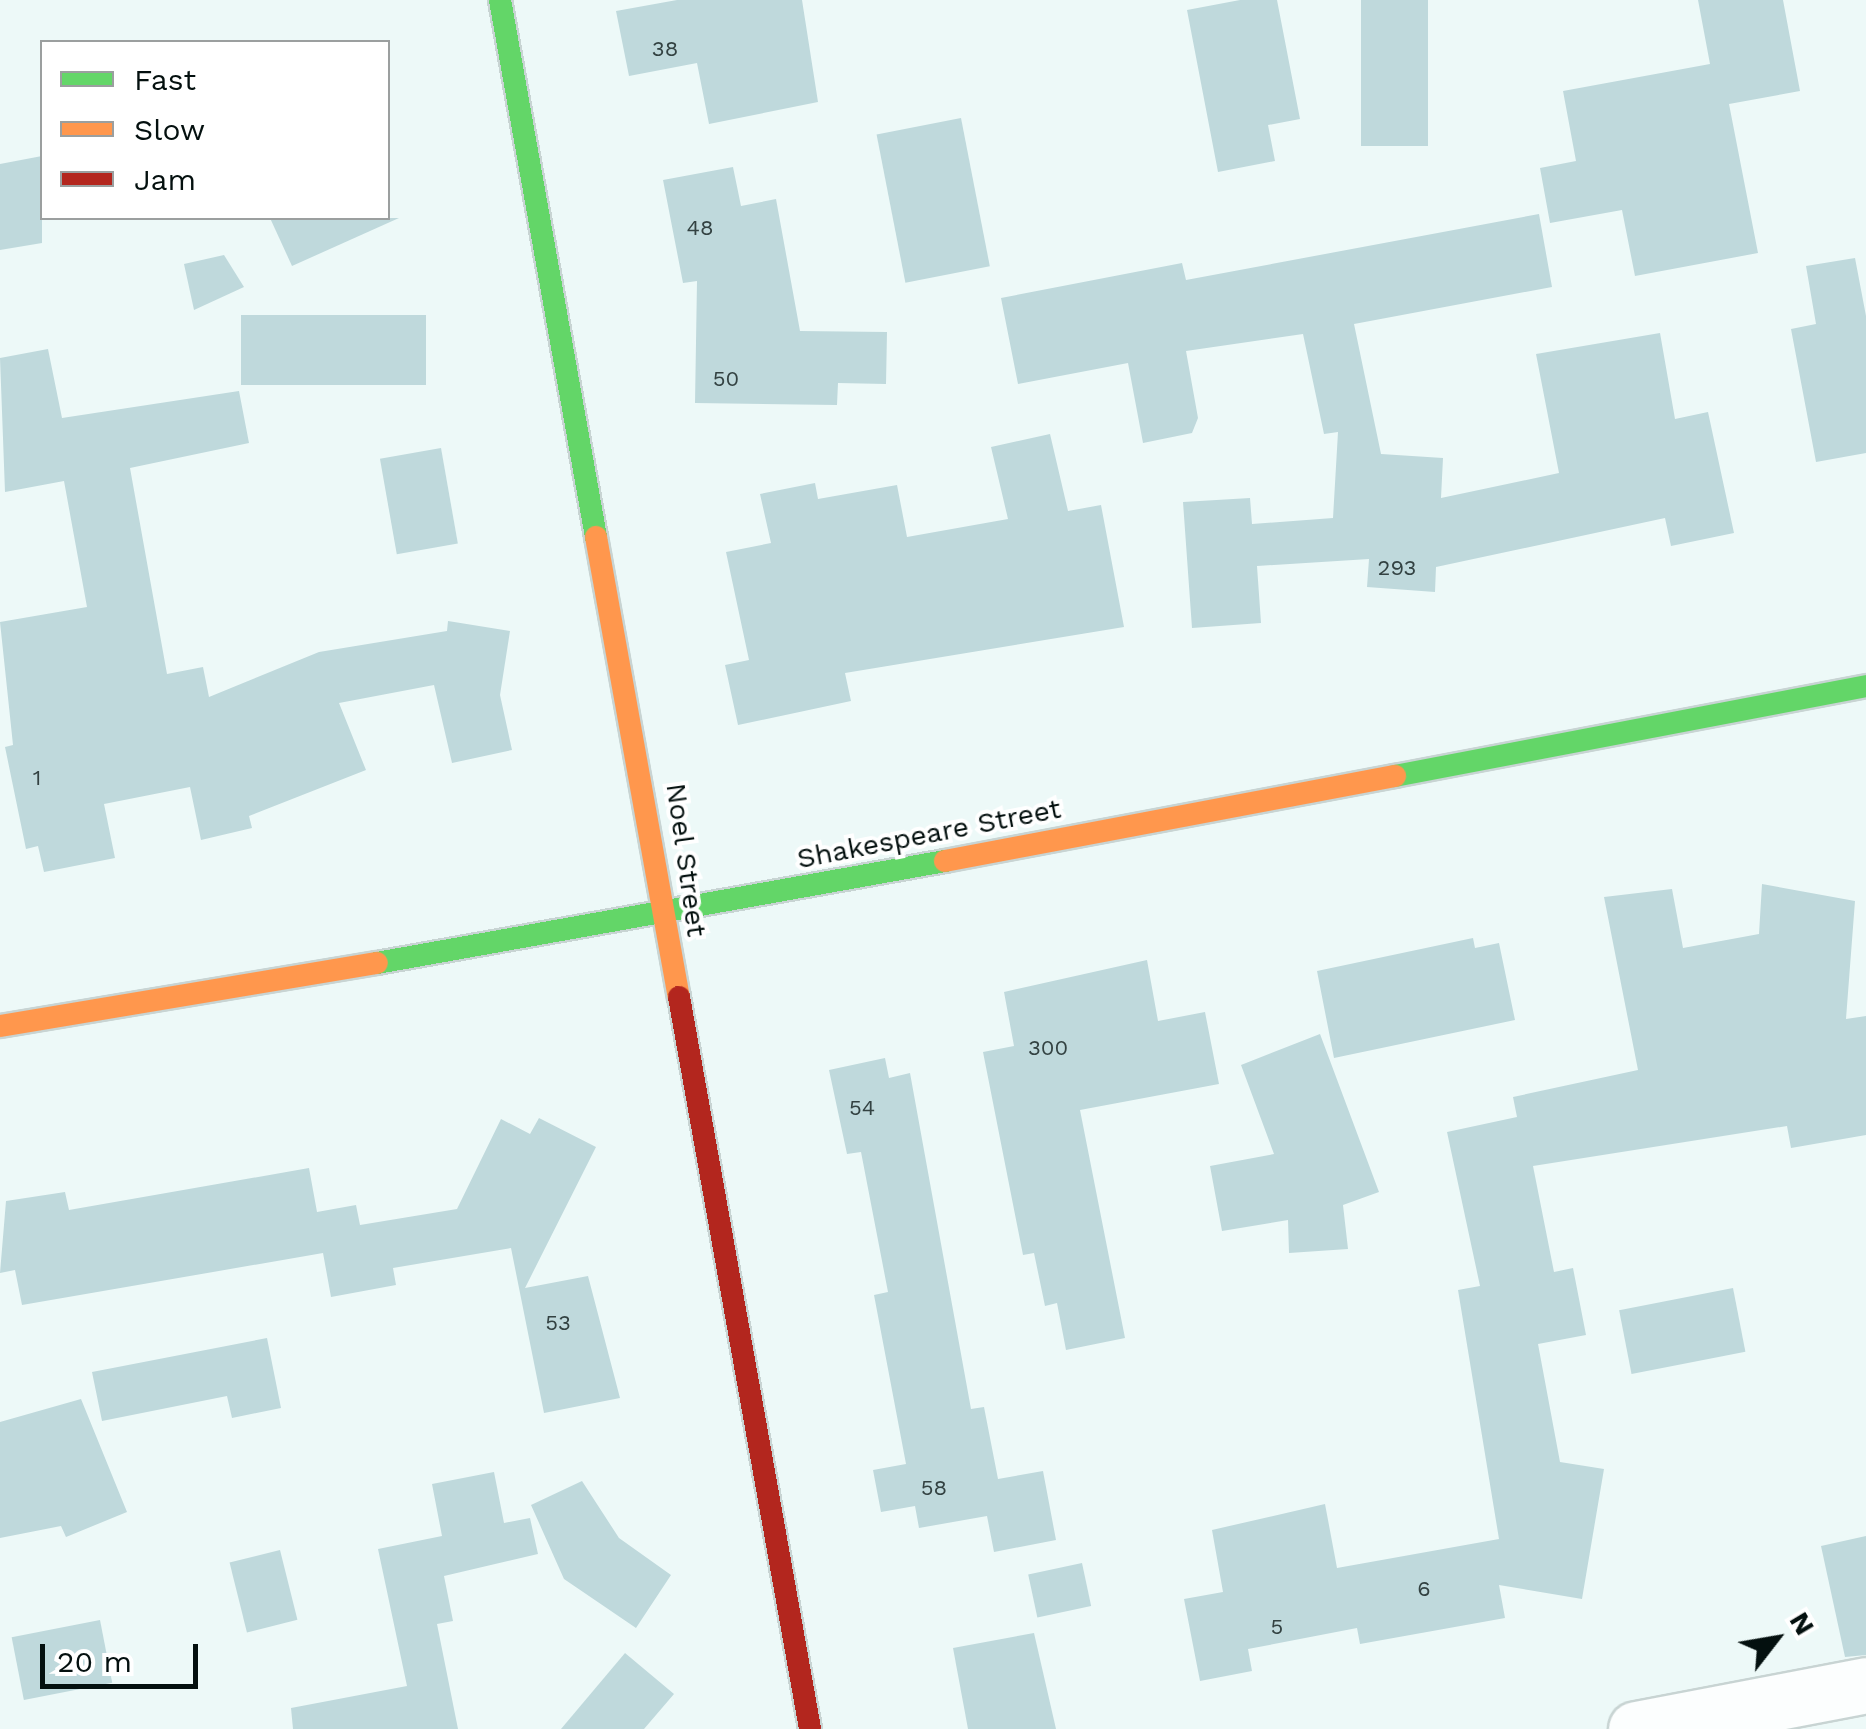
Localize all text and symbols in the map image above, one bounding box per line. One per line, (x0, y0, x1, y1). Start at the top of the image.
house number: 38 (652, 36, 678, 62)
legend (40, 40, 390, 220)
text: Fast (134, 62, 196, 97)
text: Slow (134, 112, 205, 147)
text: Jam (134, 162, 196, 197)
house number: 48 (687, 215, 713, 241)
house number: 50 (713, 366, 739, 392)
house number: 293 (1378, 555, 1416, 581)
house number: 1 (33, 765, 41, 791)
street label: Noel Street (659, 781, 713, 939)
street label: Shakespeare Street (794, 792, 1064, 876)
house number: 300 (1028, 1035, 1068, 1061)
house number: 54 (849, 1095, 875, 1121)
house number: 53 (545, 1310, 571, 1336)
house number: 58 (921, 1475, 947, 1501)
house number: 6 (1417, 1576, 1431, 1602)
north arrow (1726, 1589, 1826, 1689)
text: N (1783, 1606, 1822, 1641)
house number: 5 (1271, 1614, 1283, 1640)
scale bar (45, 1624, 202, 1686)
text: 20 m (57, 1644, 132, 1679)

